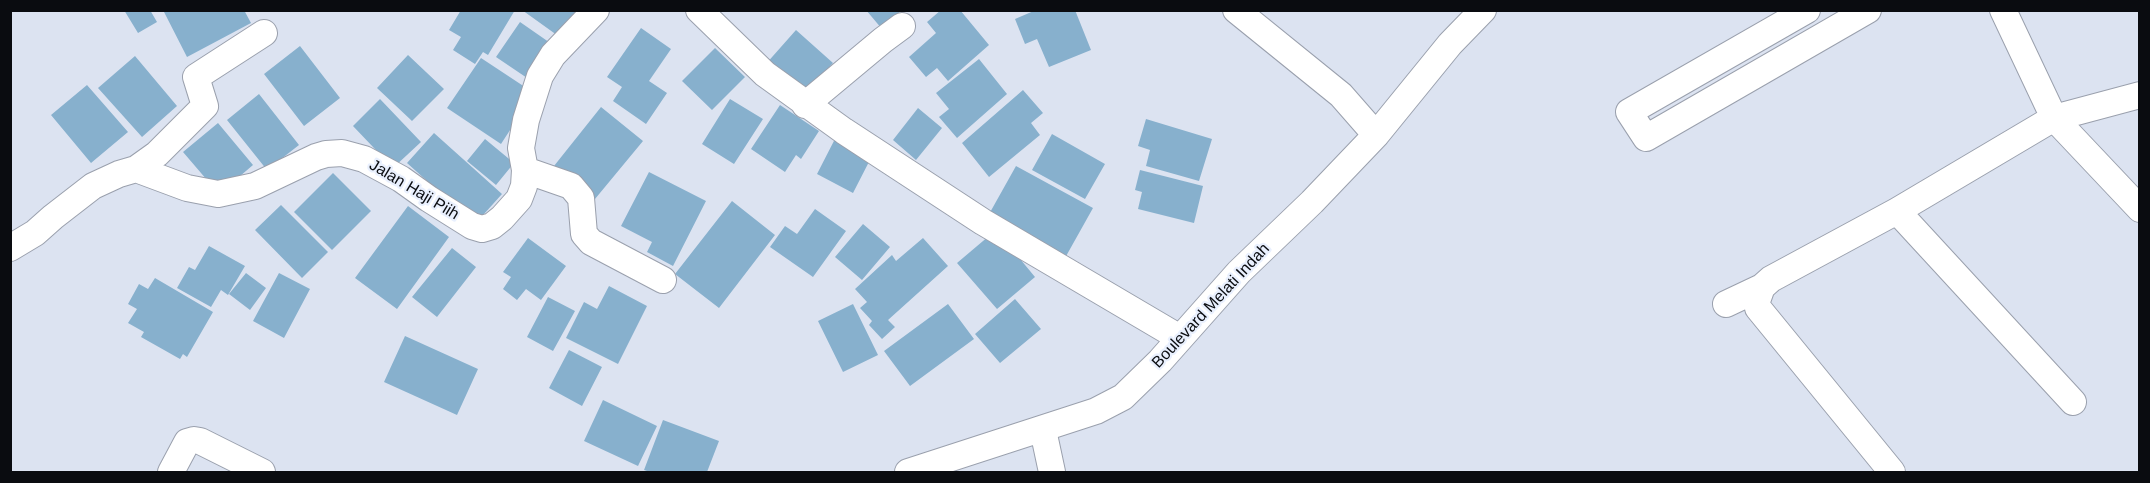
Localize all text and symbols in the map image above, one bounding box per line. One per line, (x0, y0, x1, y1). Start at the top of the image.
street label: Jalan Haji Piih (366, 156, 462, 224)
street label: Boulevard Melati Indah (1148, 240, 1274, 372)

